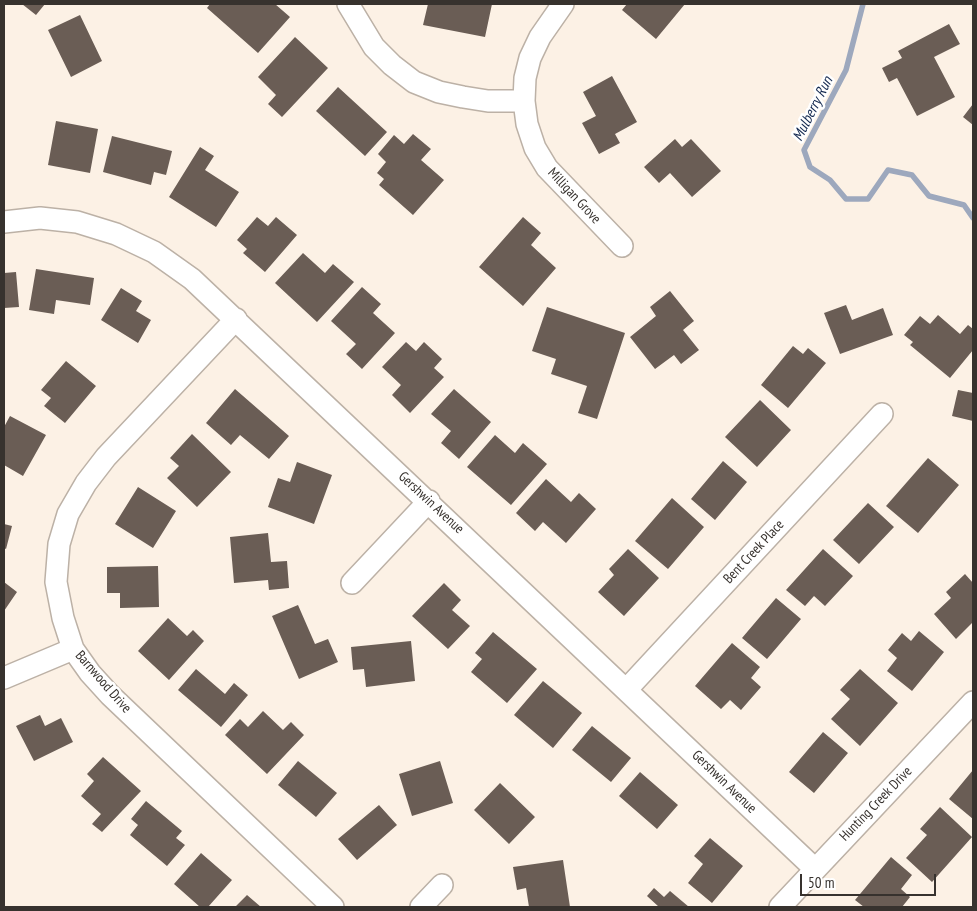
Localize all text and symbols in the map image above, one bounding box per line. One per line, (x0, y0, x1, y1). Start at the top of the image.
water label: Mulberry Run (789, 74, 837, 144)
street label: Milligan Grove (544, 165, 604, 227)
street label: Gershwin Avenue (395, 468, 467, 538)
street label: Bent Creek Place (720, 517, 788, 587)
street label: Barnwood Drive (71, 647, 135, 717)
street label: Gershwin Avenue (688, 747, 760, 817)
street label: Hunting Creek Drive (836, 763, 916, 845)
scale bar (802, 864, 938, 896)
text: 50 m (808, 873, 834, 892)

